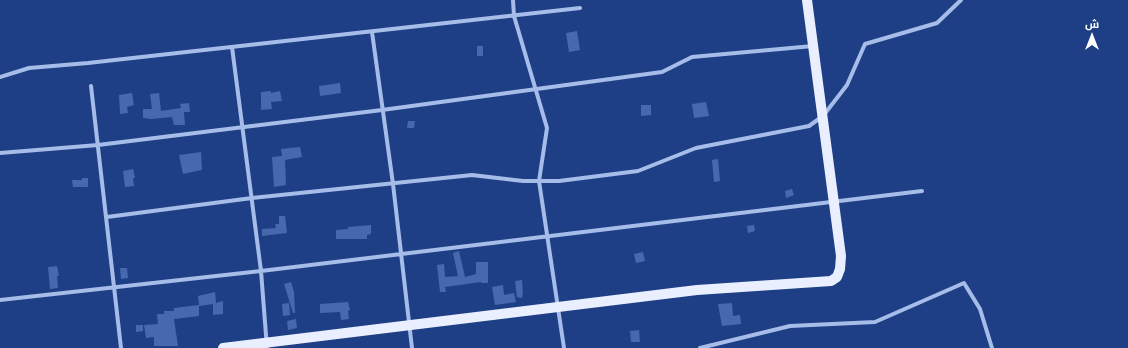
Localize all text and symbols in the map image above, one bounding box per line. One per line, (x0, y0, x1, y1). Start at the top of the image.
north arrow (1072, 16, 1112, 56)
text: ش (1085, 17, 1099, 31)

